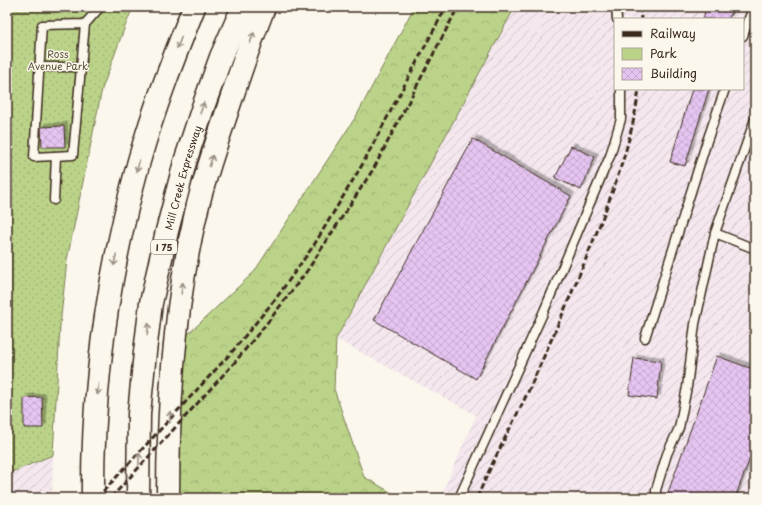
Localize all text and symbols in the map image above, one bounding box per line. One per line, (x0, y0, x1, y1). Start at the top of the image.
legend (614, 18, 744, 90)
text: Railway (650, 24, 696, 42)
one-way arrow (249, 32, 257, 44)
one-way arrow (175, 37, 183, 49)
text: Park (650, 44, 677, 62)
park label: Ross Avenue Park (28, 46, 88, 73)
text: Building (650, 64, 697, 82)
one-way arrow (199, 102, 206, 115)
street label: Mill Creek Expressway (160, 123, 205, 231)
one-way arrow (208, 155, 215, 168)
one-way arrow (133, 159, 141, 172)
road number: I 75 (151, 240, 177, 254)
one-way arrow (111, 253, 119, 266)
one-way arrow (178, 282, 186, 295)
one-way arrow (144, 323, 152, 336)
one-way arrow (95, 382, 102, 395)
one-way arrow (166, 411, 174, 424)
one-way arrow (135, 453, 142, 466)

